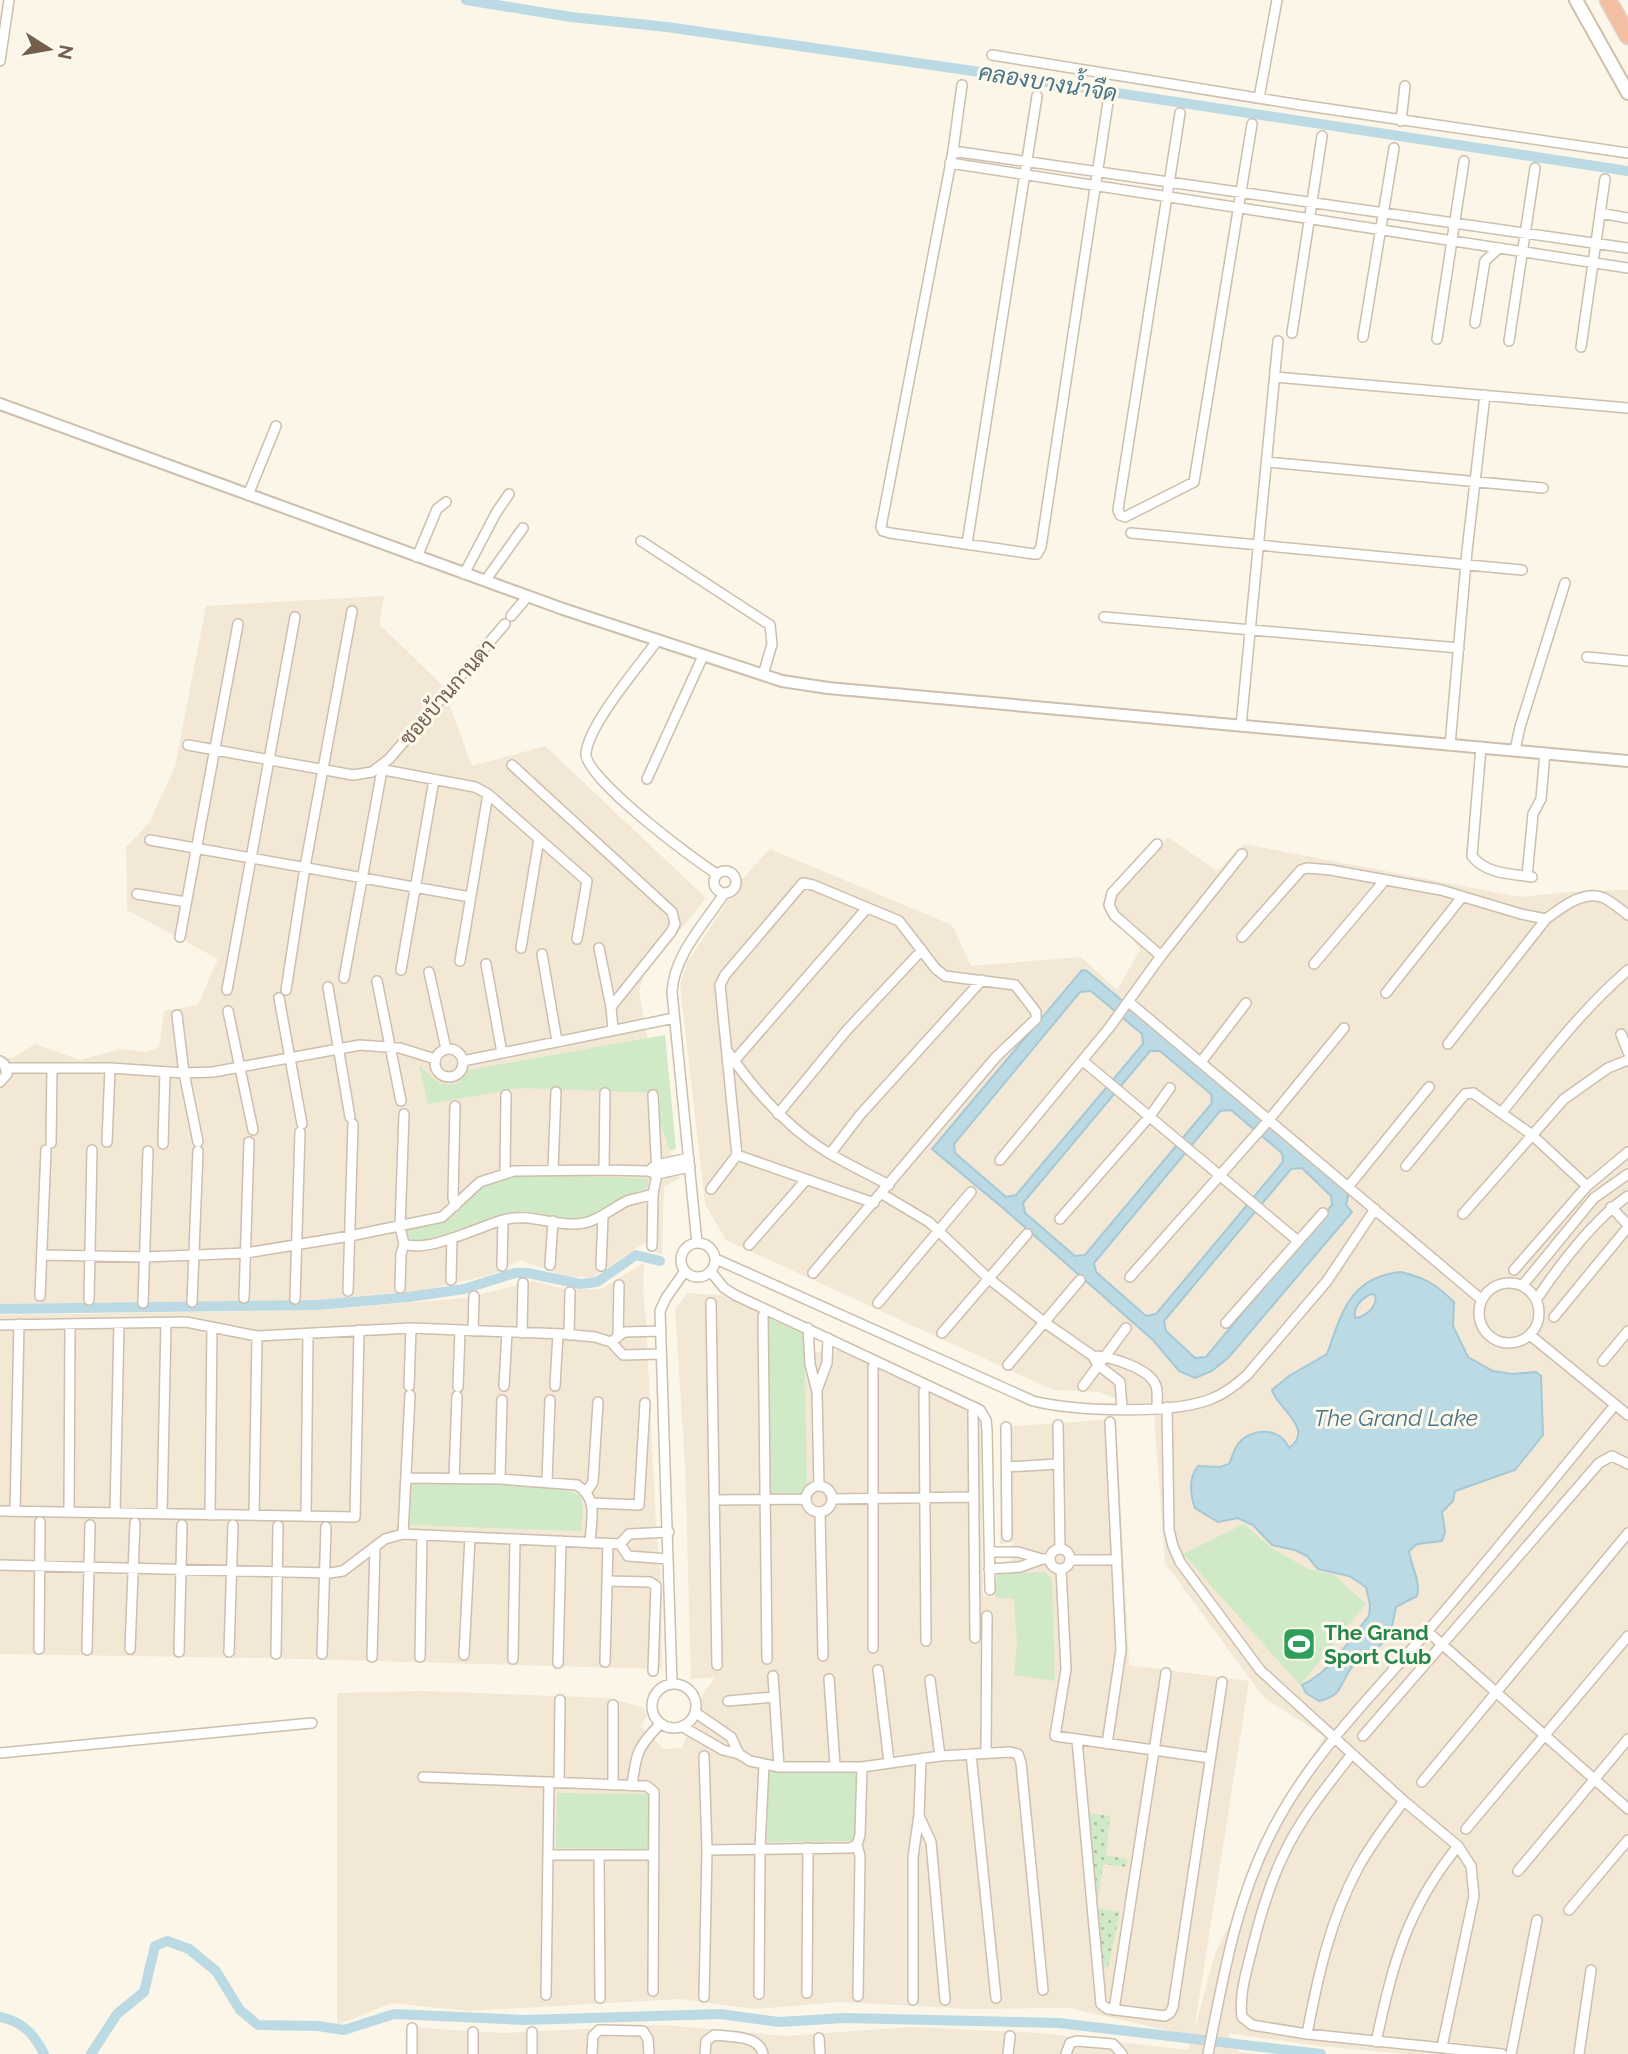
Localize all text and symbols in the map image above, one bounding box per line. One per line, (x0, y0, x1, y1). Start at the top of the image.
north arrow (14, 14, 84, 84)
text: N (54, 43, 78, 61)
water label: คลองบางน้ำจืด (977, 52, 1120, 106)
street label: ซอยบ้านกานดา (394, 634, 500, 750)
water label: The Grand Lake (1314, 1404, 1478, 1431)
place label: The Grand Sport Club (1324, 1620, 1431, 1669)
sports icon: The Grand Sport Club (1280, 1625, 1318, 1663)

